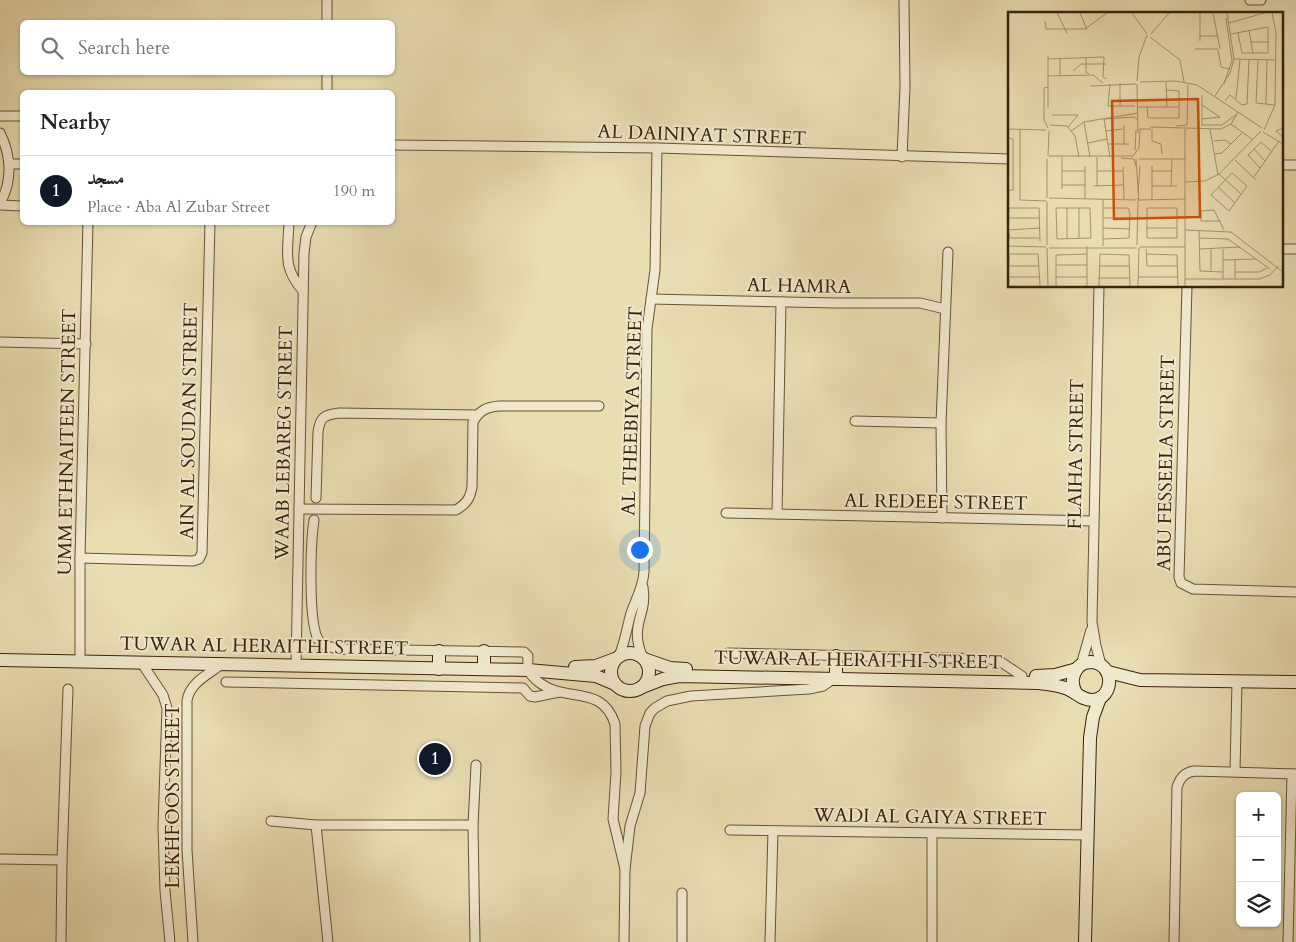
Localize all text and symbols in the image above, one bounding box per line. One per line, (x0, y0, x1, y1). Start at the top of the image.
inset map (1008, 12, 1284, 288)
search box (20, 20, 395, 75)
icon: search (38, 34, 66, 62)
text: Search here (78, 35, 170, 61)
text: Nearby (40, 108, 111, 137)
street label: AL DAINIYAT STREET (597, 118, 807, 152)
text: مسجد (87, 165, 124, 191)
text: 1 (52, 180, 60, 202)
text: 190 m (333, 180, 375, 202)
text: Place · Aba Al Zubar Street (87, 196, 270, 218)
street label: AL HAMRA (747, 272, 852, 300)
street label: AIN AL SOUDAN STREET (174, 302, 204, 540)
street label: AL THEEBIYA STREET (615, 306, 649, 516)
street label: UMM ETHNAITEEN STREET (52, 308, 82, 576)
street label: WAAB LEBAREG STREET (269, 325, 299, 562)
street label: ABU FESSEELA STREET (1151, 355, 1181, 571)
street label: FLAIHA STREET (1062, 378, 1090, 530)
street label: AL REDEEF STREET (844, 487, 1028, 517)
your location (627, 537, 653, 563)
street label: TUWAR AL HERAITHI STREET (120, 630, 409, 662)
street label: TUWAR AL HERAITHI STREET (714, 644, 1003, 676)
street label: LEKHFOOS STREET (160, 703, 186, 889)
pin: 1 (419, 740, 451, 778)
map controls (1236, 792, 1281, 927)
button: + (1236, 792, 1281, 837)
street label: WADI AL GAIYA STREET (812, 802, 1047, 832)
button: − (1236, 837, 1281, 882)
button: layers (1236, 882, 1281, 927)

